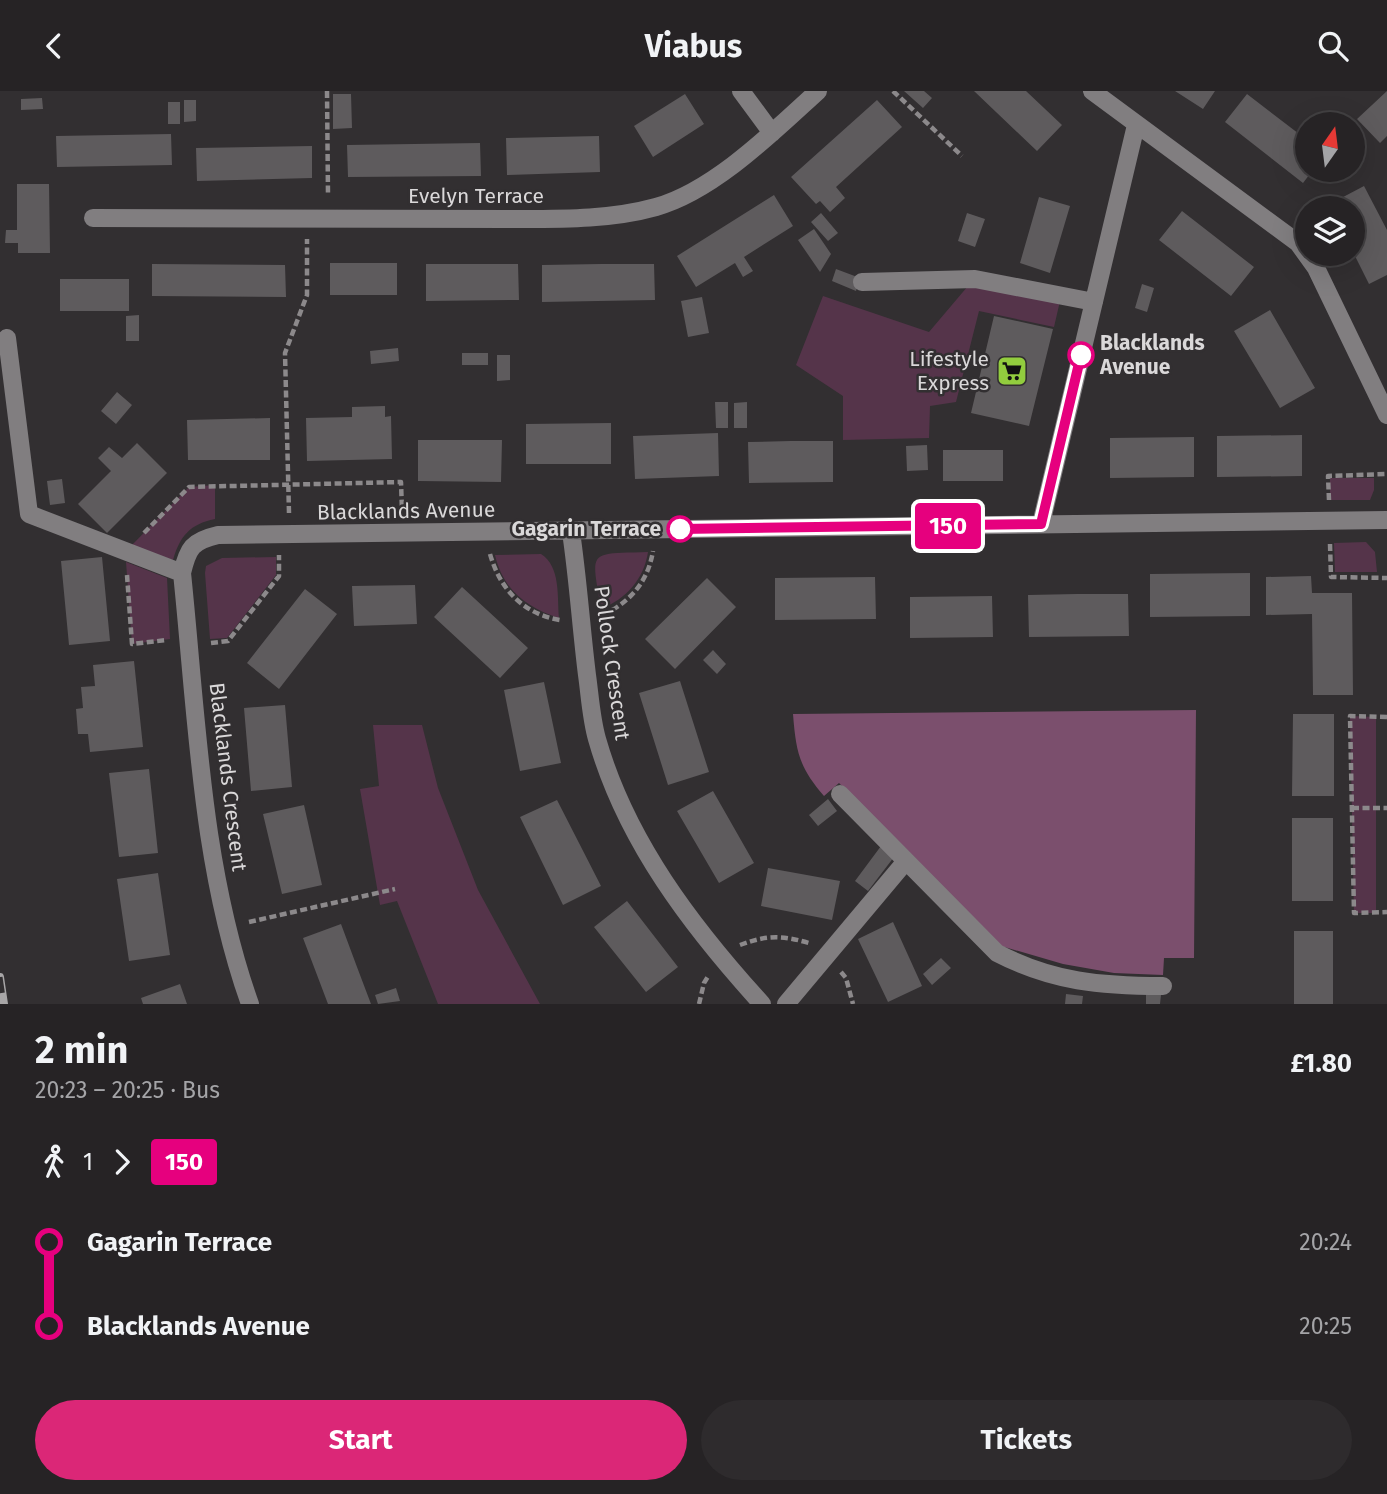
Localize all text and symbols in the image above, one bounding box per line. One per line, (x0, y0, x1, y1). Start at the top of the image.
icon: back (35, 27, 73, 65)
text: Viabus (645, 27, 742, 65)
icon: search (1314, 27, 1352, 65)
north arrow (1295, 112, 1365, 182)
map controls (1295, 112, 1365, 266)
street label: Evelyn Terrace (408, 183, 544, 209)
button: layers (1295, 196, 1365, 266)
place label: Blacklands Avenue (1099, 330, 1205, 380)
marker: Blacklands Avenue (1068, 342, 1094, 368)
place label: Lifestyle Express (909, 346, 989, 396)
supermarket icon: Lifestyle Express (995, 354, 1029, 388)
street label: Blacklands Avenue (317, 496, 495, 526)
line badge: 150 (908, 503, 988, 549)
text: 150 (929, 512, 967, 540)
place label: Gagarin Terrace (512, 516, 661, 542)
marker: Gagarin Terrace (667, 516, 693, 542)
street label: Pollock Crescent (588, 584, 636, 742)
street label: Blacklands Crescent (204, 681, 253, 873)
text: 2 min (35, 1027, 128, 1073)
text: £1.80 (1290, 1048, 1352, 1079)
text: 20:23 – 20:25 · Bus (35, 1076, 220, 1104)
icon: walk (35, 1143, 73, 1181)
icon: forward (103, 1143, 141, 1181)
text: 1 (83, 1148, 93, 1176)
text: 150 (165, 1148, 203, 1176)
text: Gagarin Terrace (87, 1227, 272, 1258)
text: 20:24 (1299, 1228, 1352, 1256)
text: Blacklands Avenue (87, 1311, 310, 1342)
text: 20:25 (1299, 1312, 1352, 1340)
button: Start (35, 1400, 687, 1480)
button: Tickets (701, 1400, 1352, 1480)

